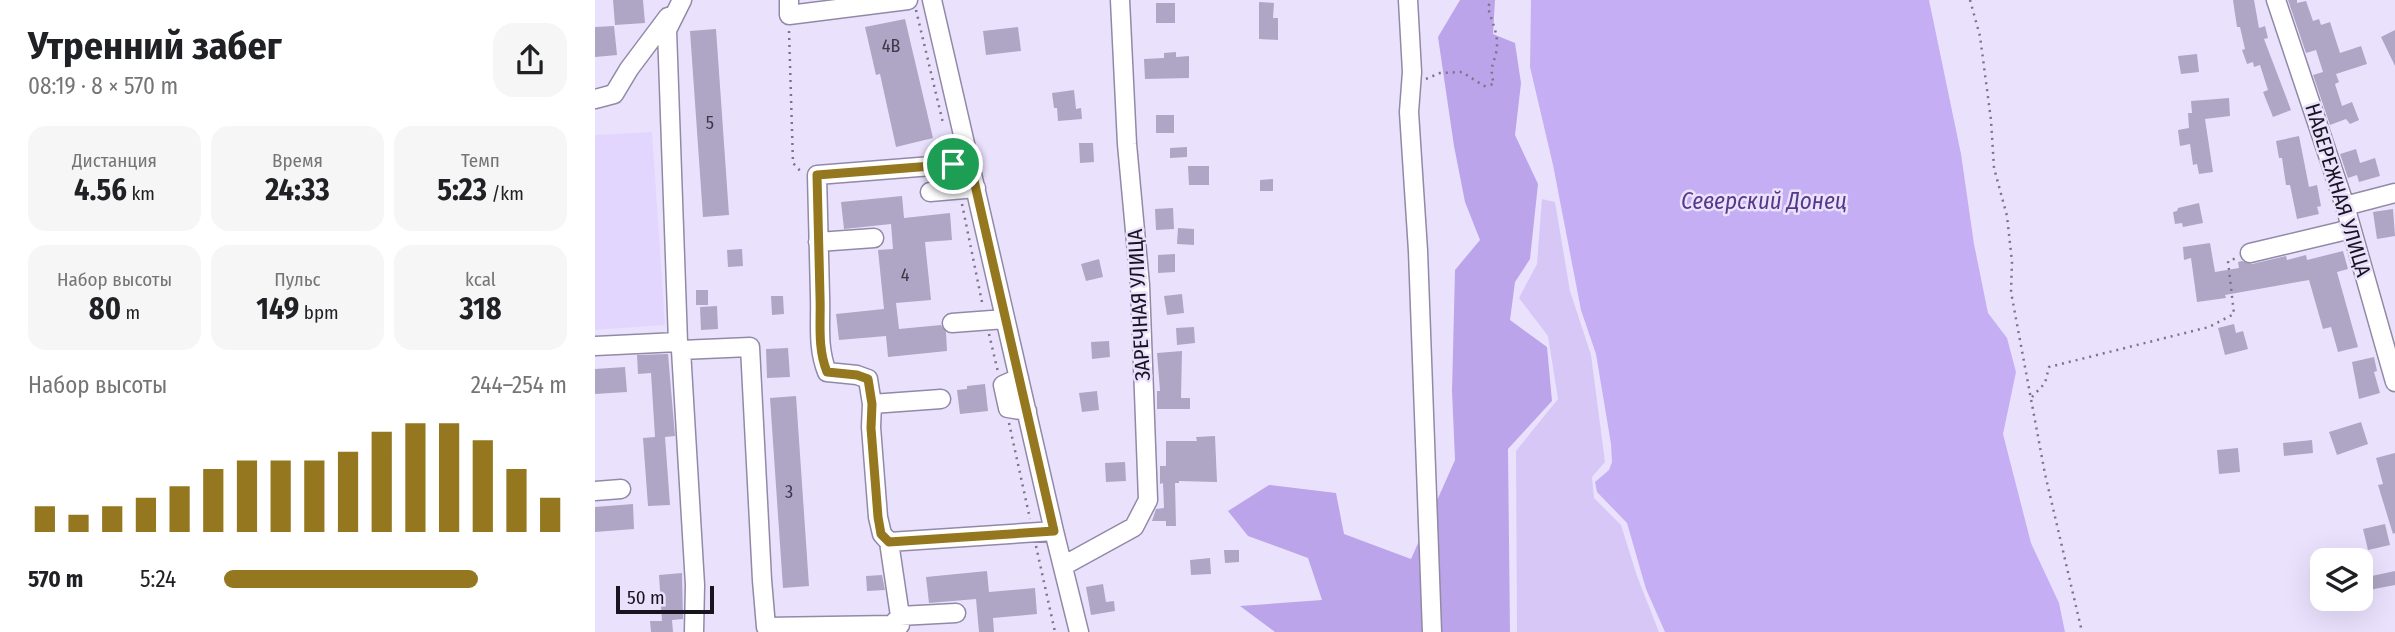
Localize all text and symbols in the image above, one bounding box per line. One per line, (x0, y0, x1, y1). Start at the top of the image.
text: Утренний забег (28, 23, 282, 69)
button: share (493, 23, 567, 97)
house number: 4В (882, 35, 900, 57)
text: 08:19 · 8 × 570 m (28, 72, 178, 100)
street label: НАБЕРЕЖНАЯ УЛИЦА (2299, 100, 2377, 280)
house number: 5 (706, 112, 714, 134)
pin (923, 134, 983, 194)
icon: arrive (934, 145, 972, 183)
text: Дистанция (72, 149, 157, 172)
text: Время (272, 149, 323, 172)
text: Темп (461, 149, 500, 172)
text: 4.56 (74, 172, 127, 208)
text: 24:33 (265, 172, 330, 208)
text: 5:23 (437, 172, 487, 208)
text: km (127, 182, 155, 205)
text: /km (487, 182, 524, 205)
water label: Северский Донец (1681, 187, 1847, 215)
street label: ЗАРЕЧНАЯ УЛИЦА (1122, 228, 1156, 382)
house number: 4 (901, 264, 910, 286)
text: Набор высоты (57, 268, 172, 291)
text: Пульс (274, 268, 321, 291)
text: kcal (465, 268, 496, 291)
text: 80 (89, 291, 121, 327)
text: 149 (256, 291, 299, 327)
text: 318 (459, 291, 502, 327)
text: m (121, 301, 140, 324)
text: bpm (299, 301, 339, 324)
text: Набор высоты (28, 371, 167, 399)
text: 244–254 m (471, 371, 567, 399)
house number: 3 (785, 481, 793, 503)
map controls (2310, 548, 2373, 611)
button: layers (2310, 548, 2373, 611)
text: 570 m (28, 565, 83, 593)
text: 5:24 (140, 565, 176, 593)
scale bar (616, 583, 714, 615)
text: 50 m (627, 586, 665, 609)

